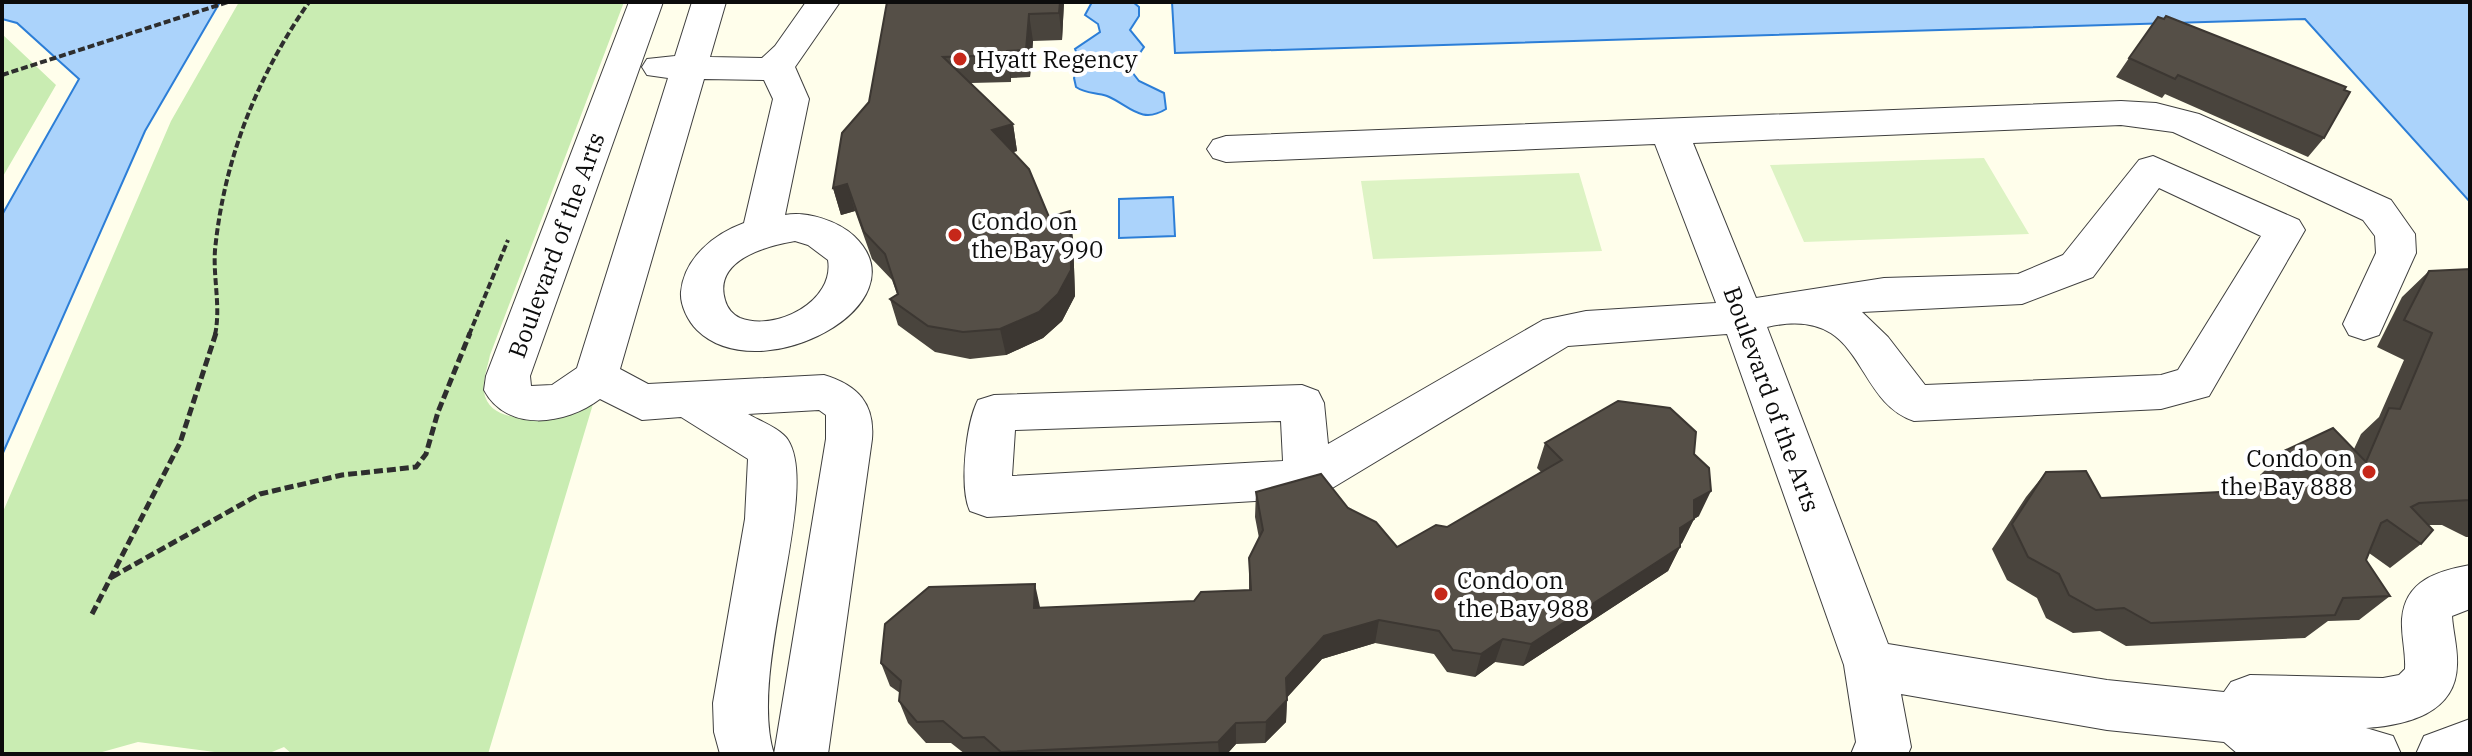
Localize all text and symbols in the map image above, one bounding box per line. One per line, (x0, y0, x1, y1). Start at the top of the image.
place label: Hyatt Regency (976, 43, 1138, 75)
marker: Hyatt Regency (951, 50, 969, 68)
street label: Boulevard of the Arts (500, 128, 612, 362)
place label: Condo on the Bay 990 (971, 205, 1103, 265)
marker: Condo on the Bay 990 (946, 226, 964, 244)
street label: Boulevard of the Arts (1716, 282, 1828, 516)
place label: Condo on the Bay 888 (2221, 442, 2353, 502)
marker: Condo on the Bay 888 (2360, 463, 2378, 481)
place label: Condo on the Bay 988 (1457, 564, 1589, 624)
marker: Condo on the Bay 988 (1432, 585, 1450, 603)

